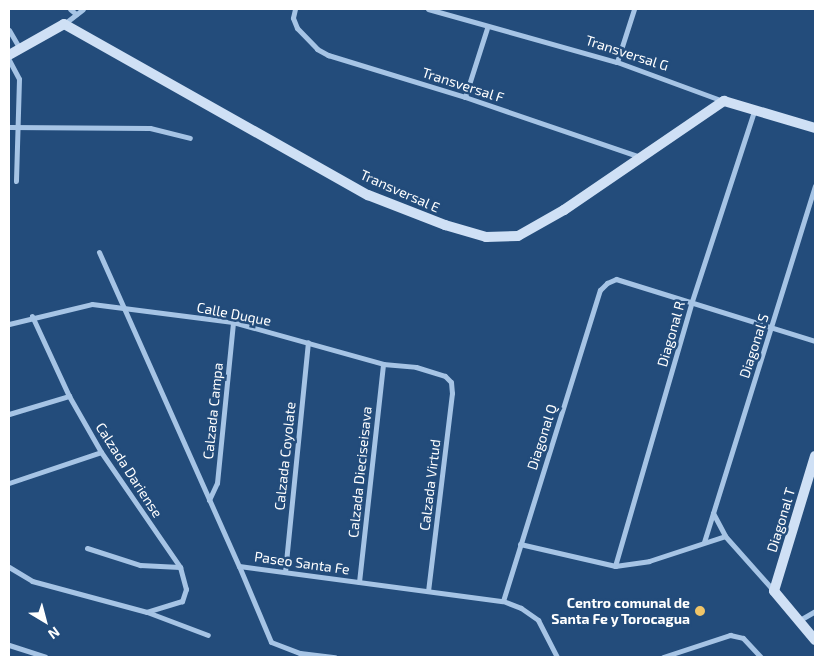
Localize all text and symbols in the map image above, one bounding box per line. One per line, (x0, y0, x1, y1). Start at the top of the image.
street label: Transversal G (583, 32, 671, 74)
street label: Transversal F (420, 64, 506, 106)
street label: Transversal E (357, 166, 443, 216)
street label: Calle Duque (195, 299, 273, 329)
street label: Diagonal R (654, 299, 688, 369)
street label: Diagonal S (736, 311, 772, 381)
street label: Calzada Campa (200, 362, 226, 460)
street label: Calzada Coyolate (271, 401, 299, 511)
street label: Diagonal Q (523, 402, 561, 472)
street label: Calzada Dieciseisava (345, 405, 375, 539)
street label: Calzada Dariense (92, 419, 166, 521)
street label: Calzada Virtud (416, 438, 444, 532)
street label: Diagonal T (763, 485, 799, 555)
street label: Paseo Santa Fe (253, 548, 351, 578)
place label: Centro comunal de Santa Fe y Torocagua (550, 595, 690, 628)
north arrow (20, 596, 70, 646)
marker: Centro comunal de Santa Fe y Torocagua (694, 605, 706, 617)
text: N (45, 624, 63, 643)

